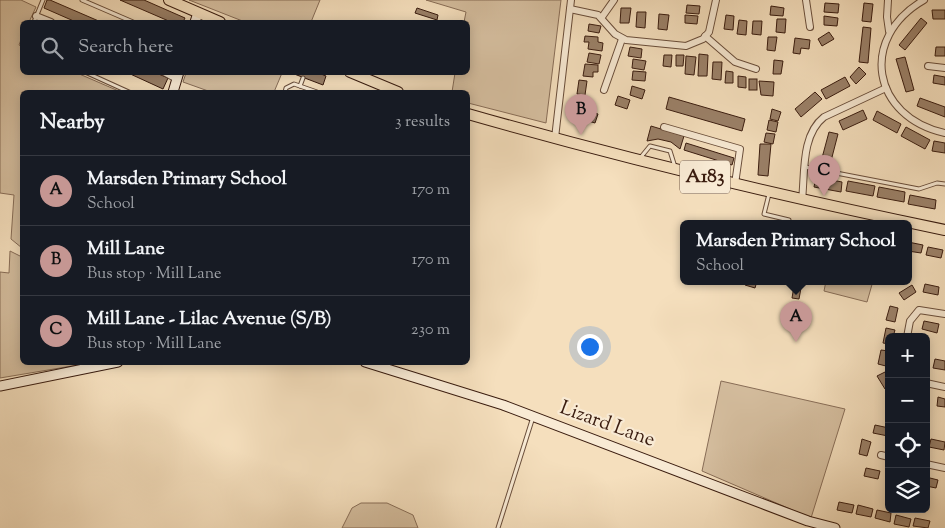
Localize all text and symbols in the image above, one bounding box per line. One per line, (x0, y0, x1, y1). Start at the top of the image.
search box (20, 20, 470, 75)
icon: search (38, 34, 66, 62)
text: Search here (78, 34, 173, 61)
pin: B (565, 94, 597, 135)
text: Nearby (40, 108, 105, 138)
text: 3 results (395, 111, 450, 134)
pin: C (808, 155, 840, 196)
road number: A183 (680, 160, 730, 193)
text: Marsden Primary School (87, 166, 287, 193)
text: A (50, 179, 63, 202)
text: 170 m (412, 179, 450, 202)
text: School (87, 193, 135, 216)
popup (680, 220, 912, 285)
text: Marsden Primary School (696, 228, 896, 255)
text: Mill Lane (87, 236, 165, 263)
text: B (51, 249, 61, 272)
text: 170 m (412, 249, 450, 272)
text: School (696, 255, 744, 278)
text: Bus stop · Mill Lane (87, 263, 221, 286)
pin: A (780, 301, 812, 342)
text: Mill Lane - Lilac Avenue (S/B) (87, 306, 332, 333)
text: C (50, 319, 62, 342)
text: 230 m (411, 319, 450, 342)
text: Bus stop · Mill Lane (87, 333, 221, 356)
map controls (885, 333, 930, 513)
button: + (885, 333, 930, 378)
your location (577, 334, 603, 360)
button: − (885, 378, 930, 423)
street label: Lizard Lane (555, 394, 659, 456)
button: locate (885, 423, 930, 468)
button: layers (885, 468, 930, 513)

